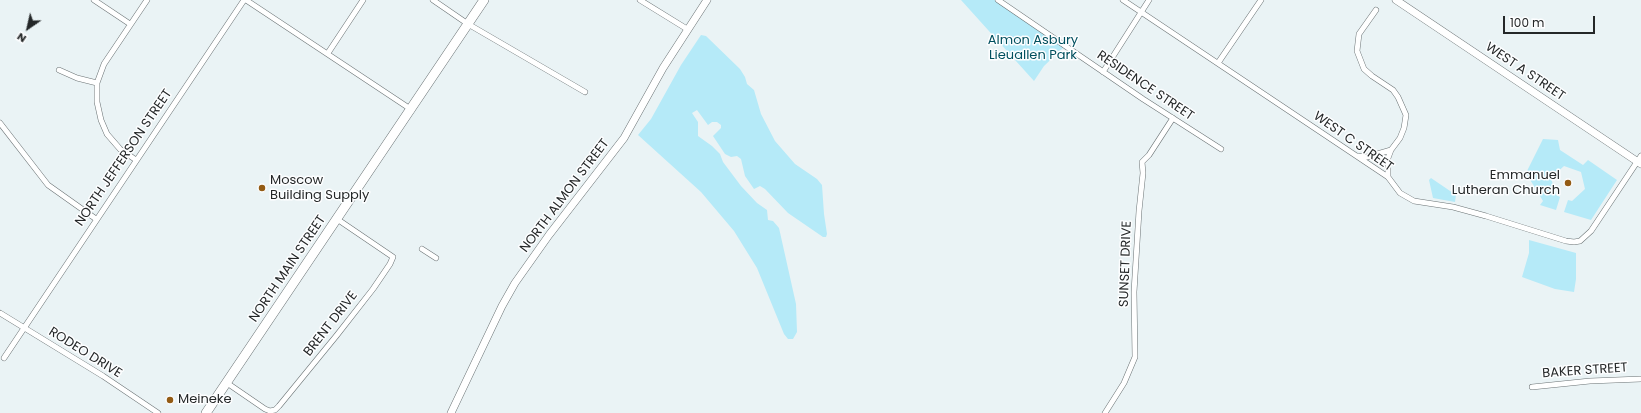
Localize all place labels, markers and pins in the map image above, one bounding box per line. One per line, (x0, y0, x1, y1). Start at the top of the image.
place label: Emmanuel Lutheran Church (1452, 168, 1560, 199)
place label: Moscow Building Supply (270, 173, 369, 204)
marker: Emmanuel Lutheran Church (1563, 178, 1573, 188)
marker: Moscow Building Supply (257, 183, 267, 193)
place label: Meineke (178, 392, 232, 408)
marker: Meineke (165, 395, 175, 405)

